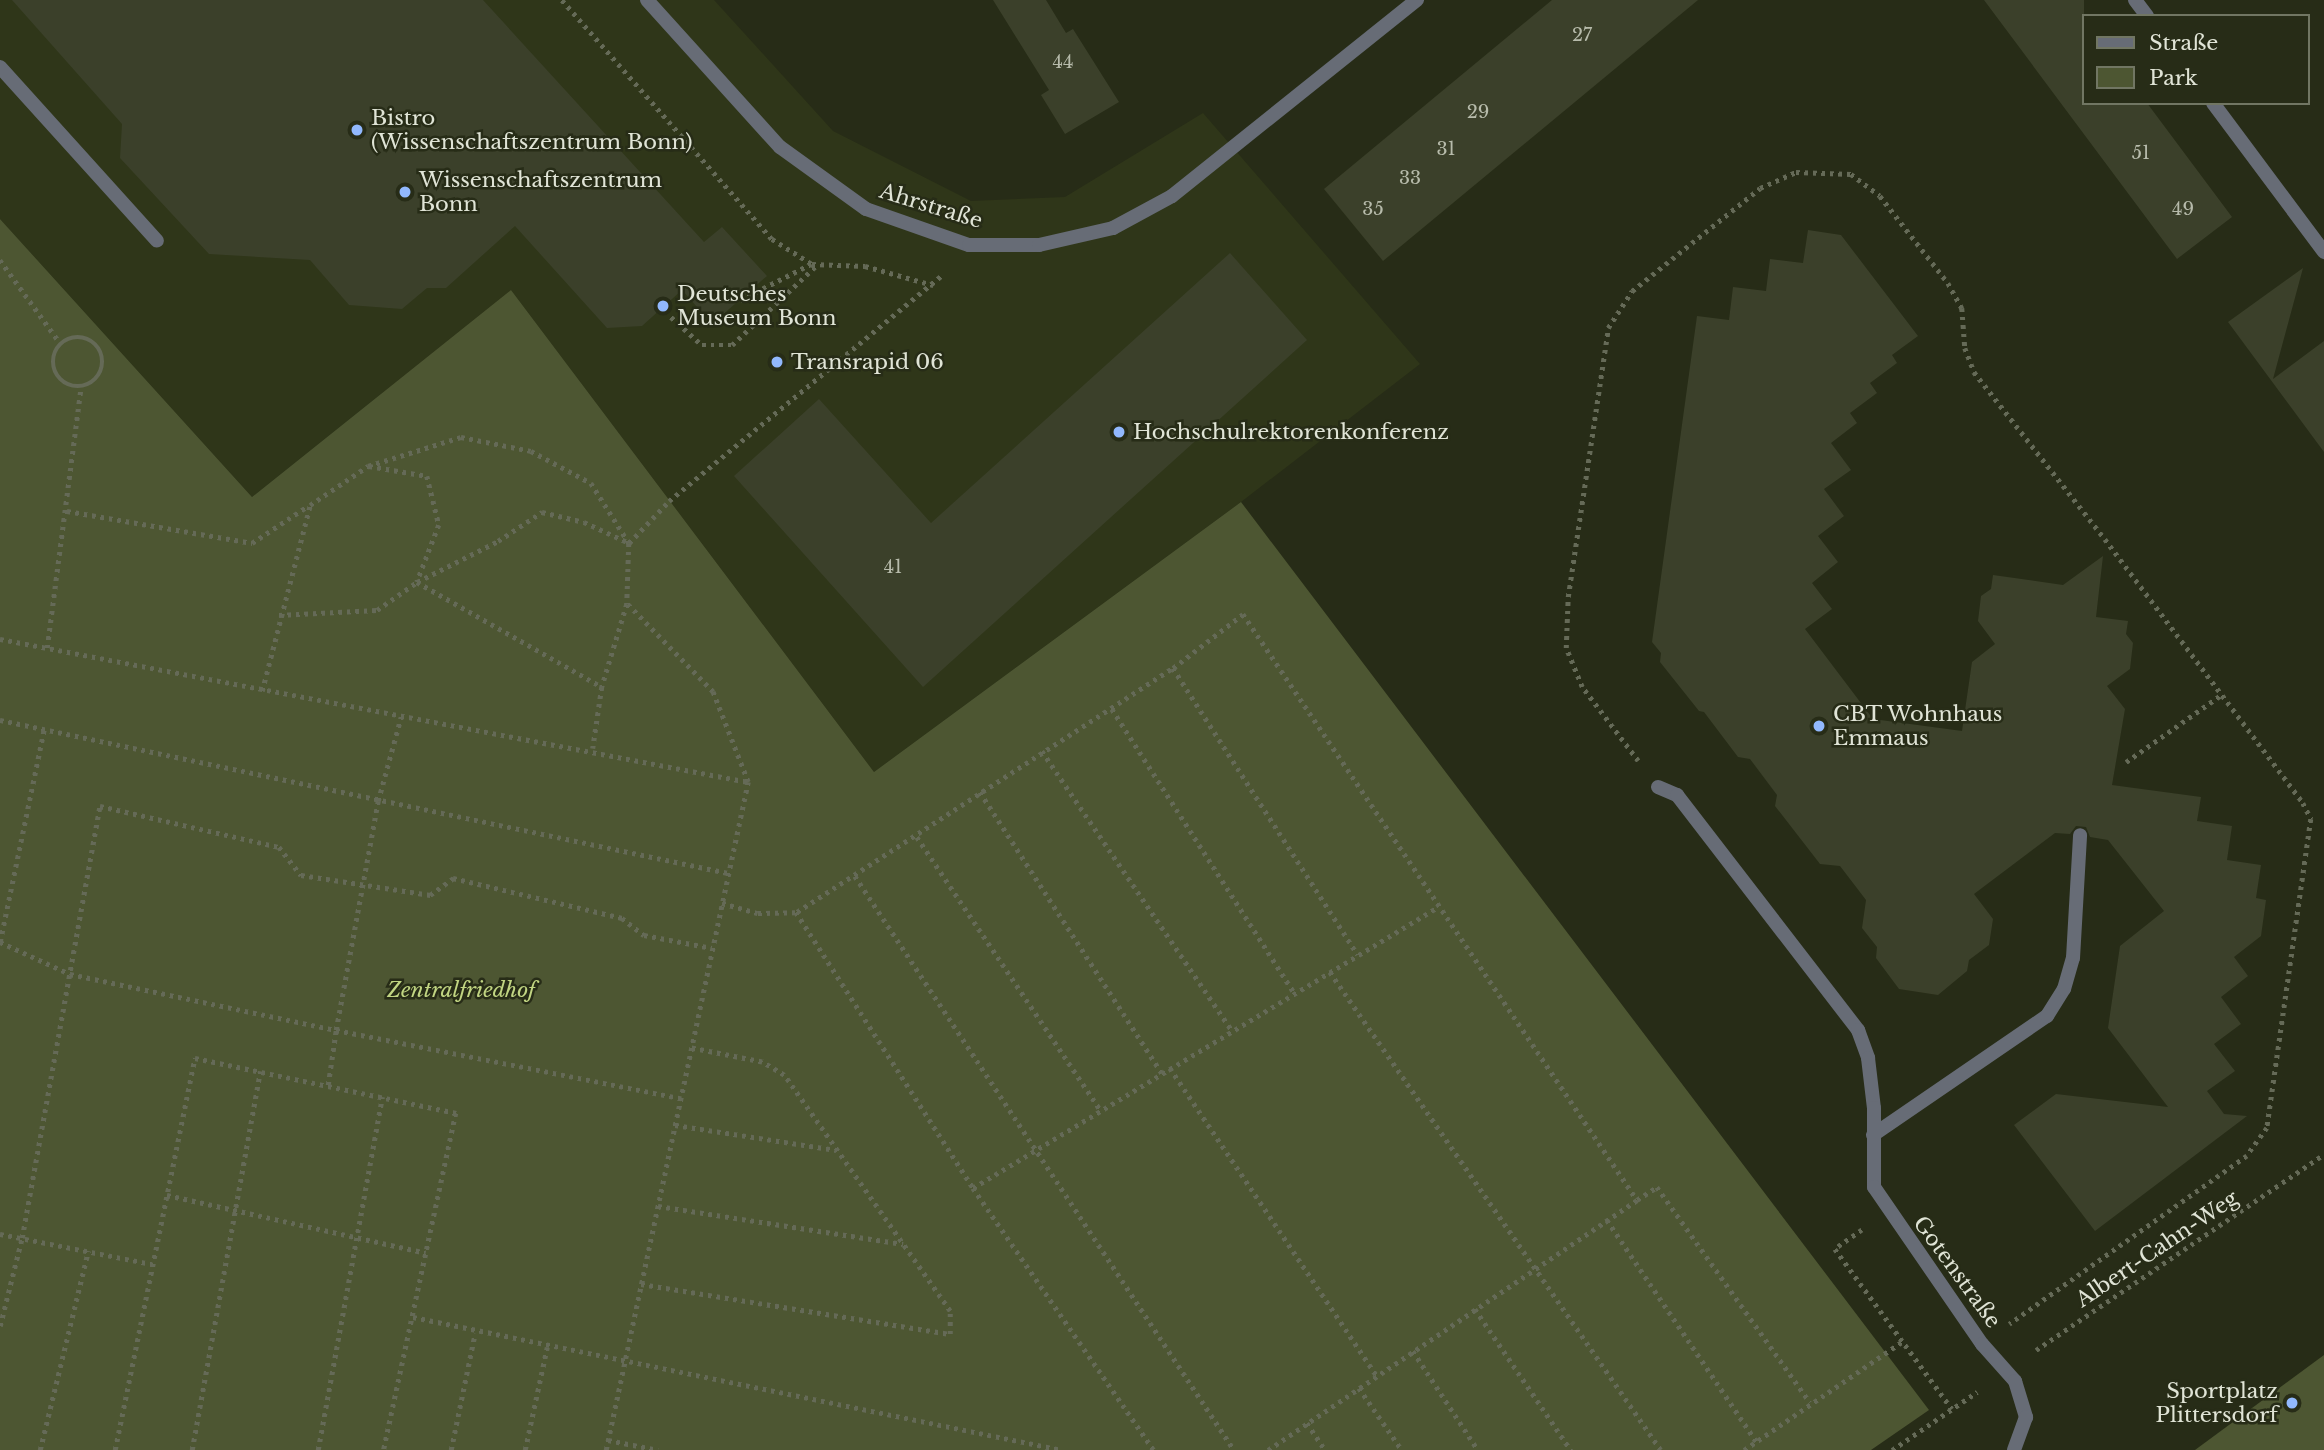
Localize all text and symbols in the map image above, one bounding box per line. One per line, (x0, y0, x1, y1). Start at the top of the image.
legend (2082, 14, 2310, 105)
house number: 27 (1572, 24, 1592, 46)
text: Straße (2149, 30, 2218, 56)
house number: 44 (1052, 51, 1074, 73)
text: Park (2149, 65, 2198, 91)
house number: 29 (1467, 101, 1489, 123)
place label: Bistro (Wissenschaftszentrum Bonn) (371, 105, 692, 155)
marker: Bistro (Wissenschaftszentrum Bonn) (349, 122, 365, 138)
house number: 31 (1436, 138, 1456, 160)
house number: 51 (2132, 142, 2150, 164)
place label: Wissenschaftszentrum Bonn (419, 167, 662, 217)
house number: 33 (1399, 167, 1421, 189)
street label: Ahrstraße (877, 178, 985, 234)
marker: Wissenschaftszentrum Bonn (397, 184, 413, 200)
house number: 35 (1362, 198, 1384, 220)
house number: 49 (2172, 198, 2194, 220)
place label: Deutsches Museum Bonn (677, 281, 837, 331)
marker: Deutsches Museum Bonn (655, 298, 671, 314)
place label: Transrapid 06 (791, 349, 944, 375)
marker: Transrapid 06 (769, 354, 785, 370)
place label: Hochschulrektorenkonferenz (1133, 419, 1449, 445)
marker: Hochschulrektorenkonferenz (1111, 424, 1127, 440)
house number: 41 (884, 556, 902, 578)
place label: CBT Wohnhaus Emmaus (1833, 701, 2004, 751)
marker: CBT Wohnhaus Emmaus (1811, 718, 1827, 734)
park label: Zentralfriedhof (387, 977, 535, 1003)
street label: Albert-Cahn-Weg (2071, 1185, 2243, 1313)
street label: Gotenstraße (1908, 1211, 2006, 1333)
place label: Sportplatz Plittersdorf (2156, 1378, 2278, 1428)
marker: Sportplatz Plittersdorf (2284, 1395, 2300, 1411)

